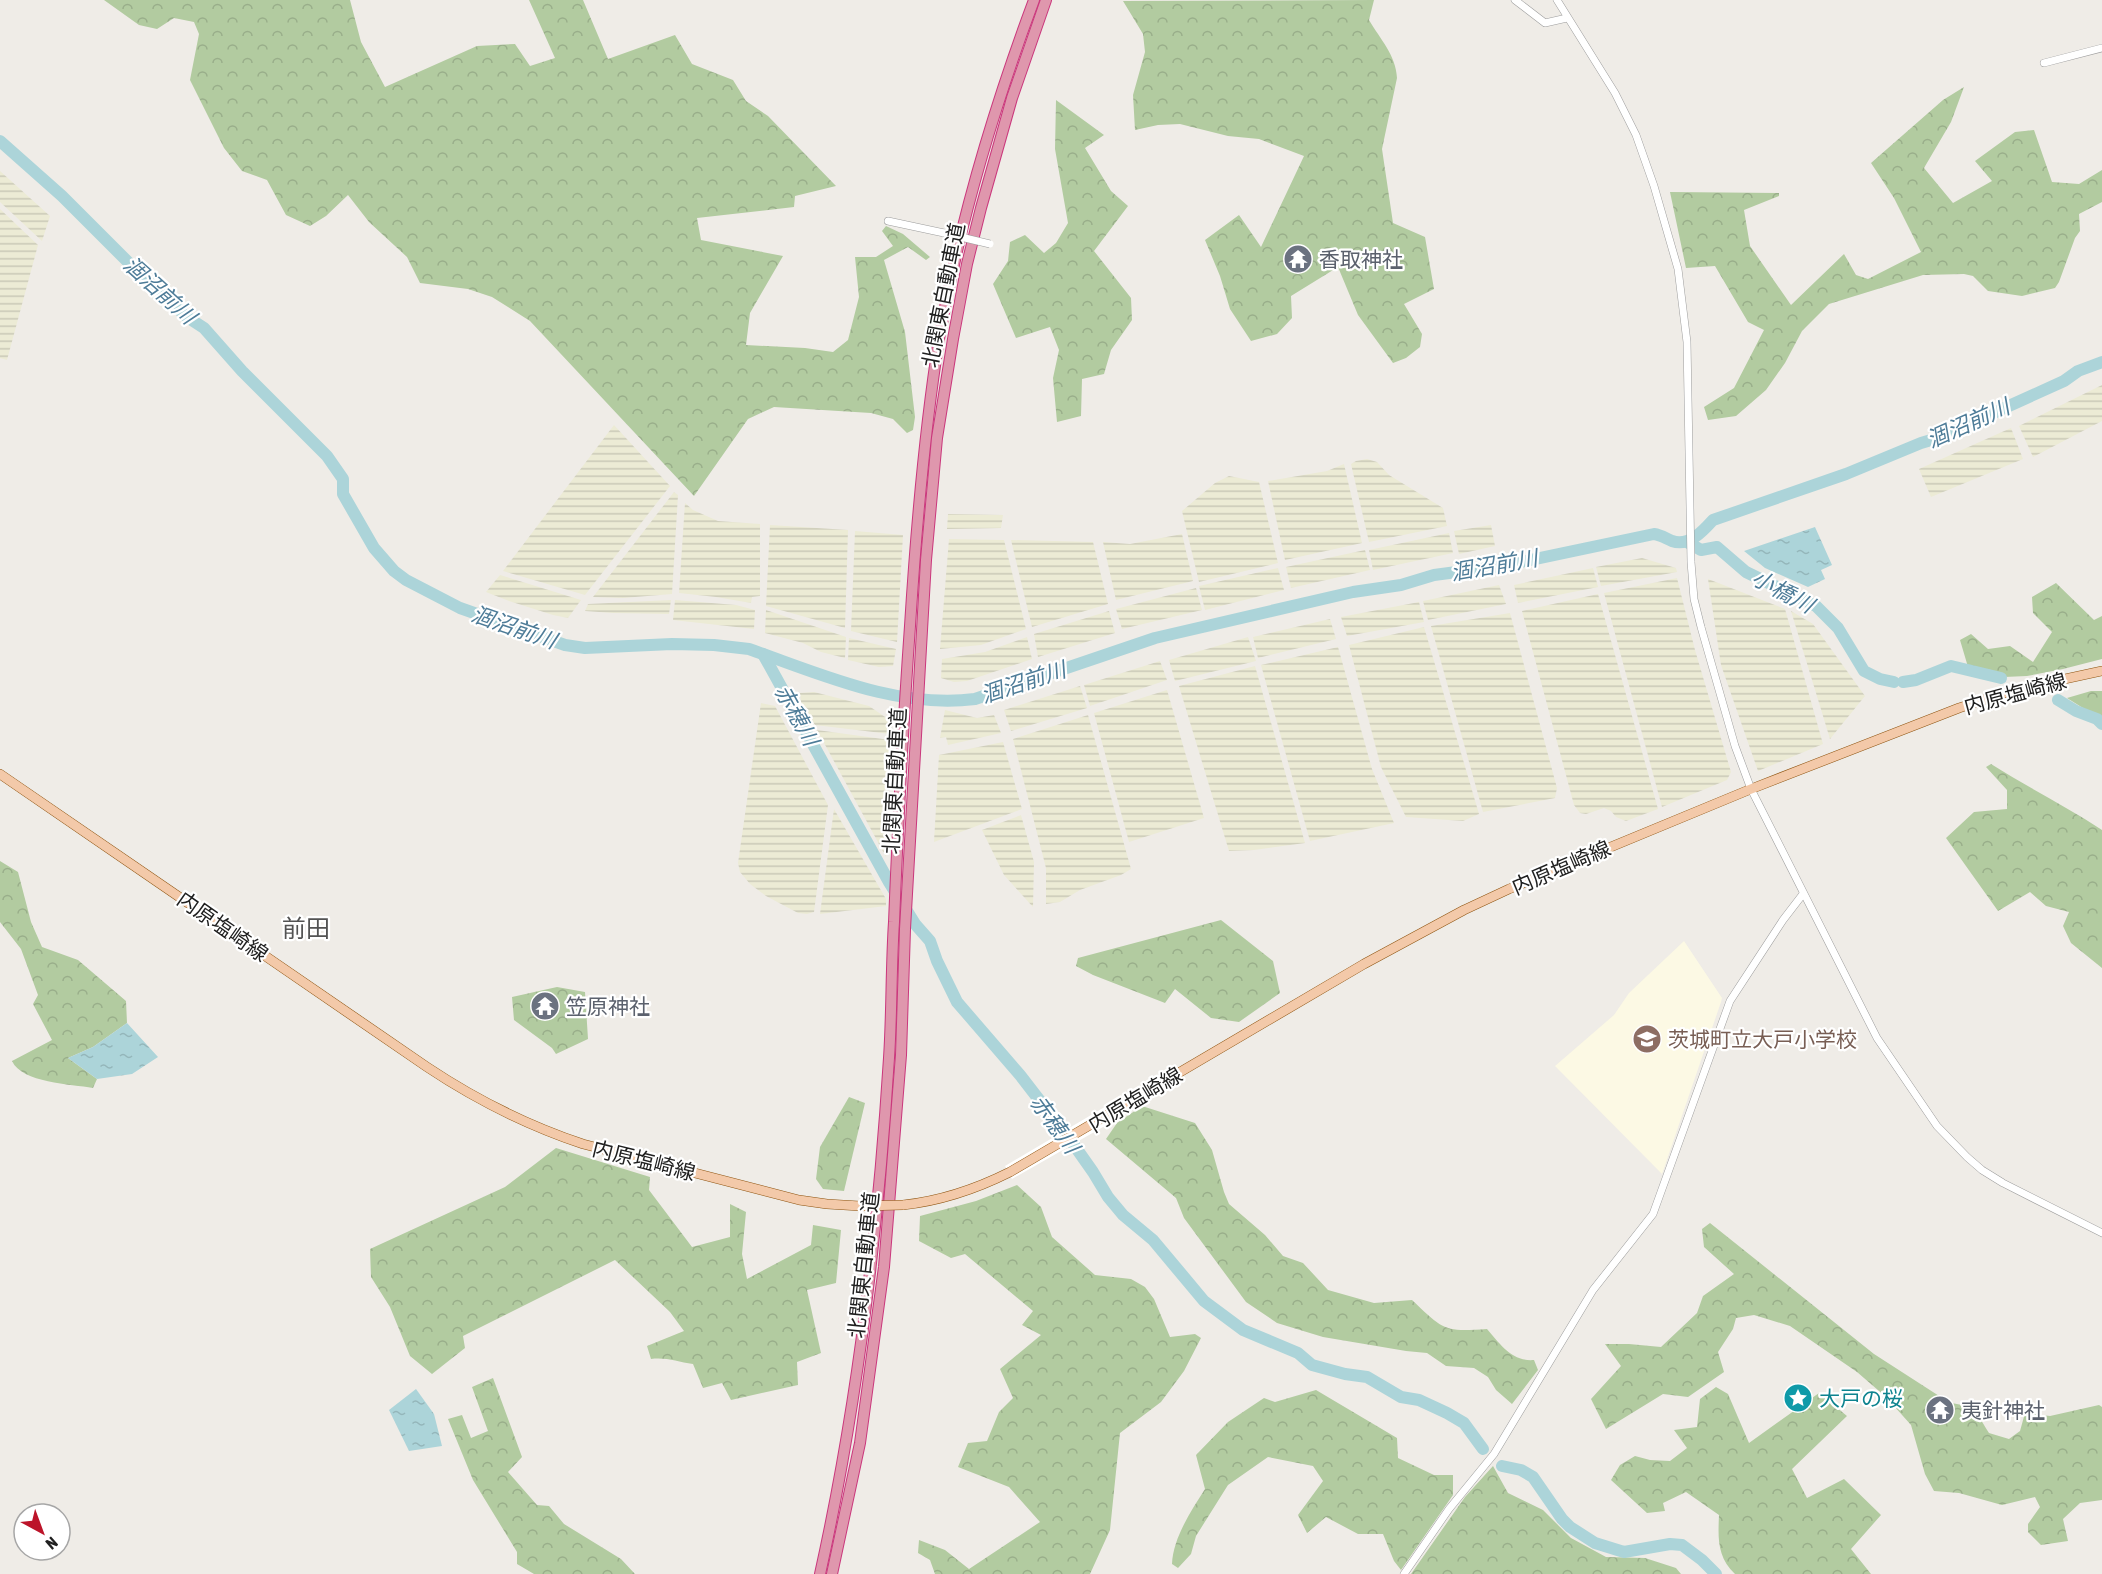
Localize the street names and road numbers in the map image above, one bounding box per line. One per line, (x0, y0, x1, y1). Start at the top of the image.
street label: 北関東自動車道 (917, 221, 969, 369)
street label: 内原塩崎線 (1961, 668, 2069, 718)
street label: 北関東自動車道 (878, 707, 910, 855)
street label: 内原塩崎線 (1508, 835, 1614, 899)
street label: 内原塩崎線 (173, 886, 273, 966)
street label: 内原塩崎線 (1084, 1062, 1186, 1136)
street label: 内原塩崎線 (590, 1136, 698, 1184)
street label: 北関東自動車道 (843, 1191, 883, 1339)

